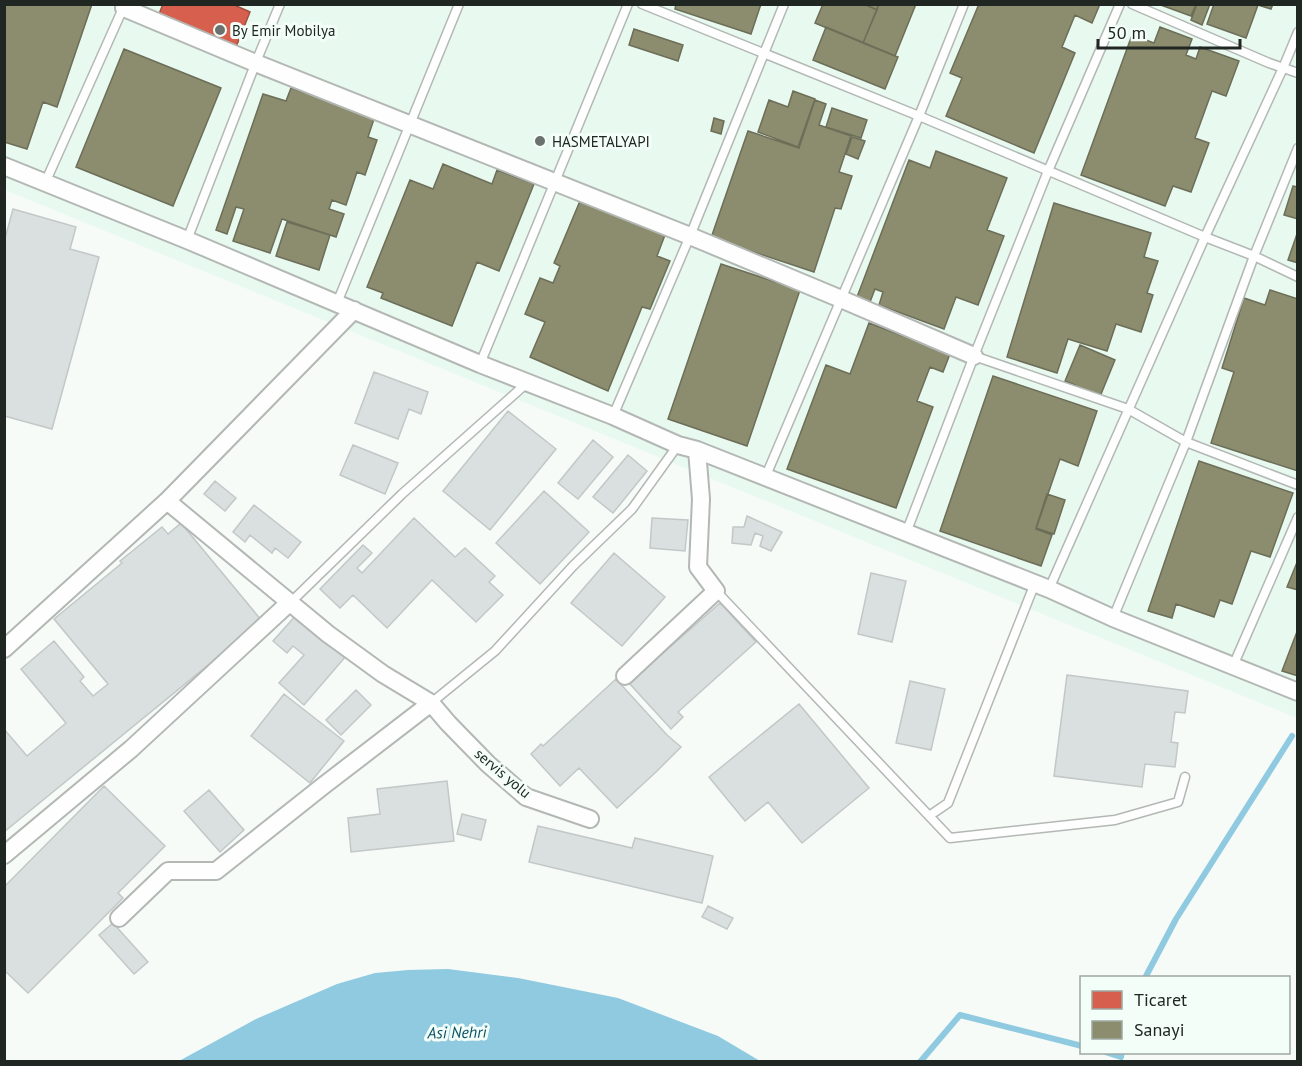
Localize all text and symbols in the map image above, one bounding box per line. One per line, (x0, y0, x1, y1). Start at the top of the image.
scale bar (1098, 12, 1240, 50)
place label: By Emir Mobilya (232, 21, 335, 40)
text: 50 m (1107, 21, 1146, 44)
marker: By Emir Mobilya (213, 23, 227, 37)
place label: HASMETALYAPI (552, 132, 650, 151)
marker: HASMETALYAPI (533, 134, 547, 148)
street label: servis yolu (471, 744, 535, 802)
legend (1080, 976, 1290, 1054)
text: Ticaret (1134, 988, 1187, 1011)
text: Sanayi (1134, 1018, 1184, 1041)
water label: Asi Nehri (426, 1021, 488, 1043)

